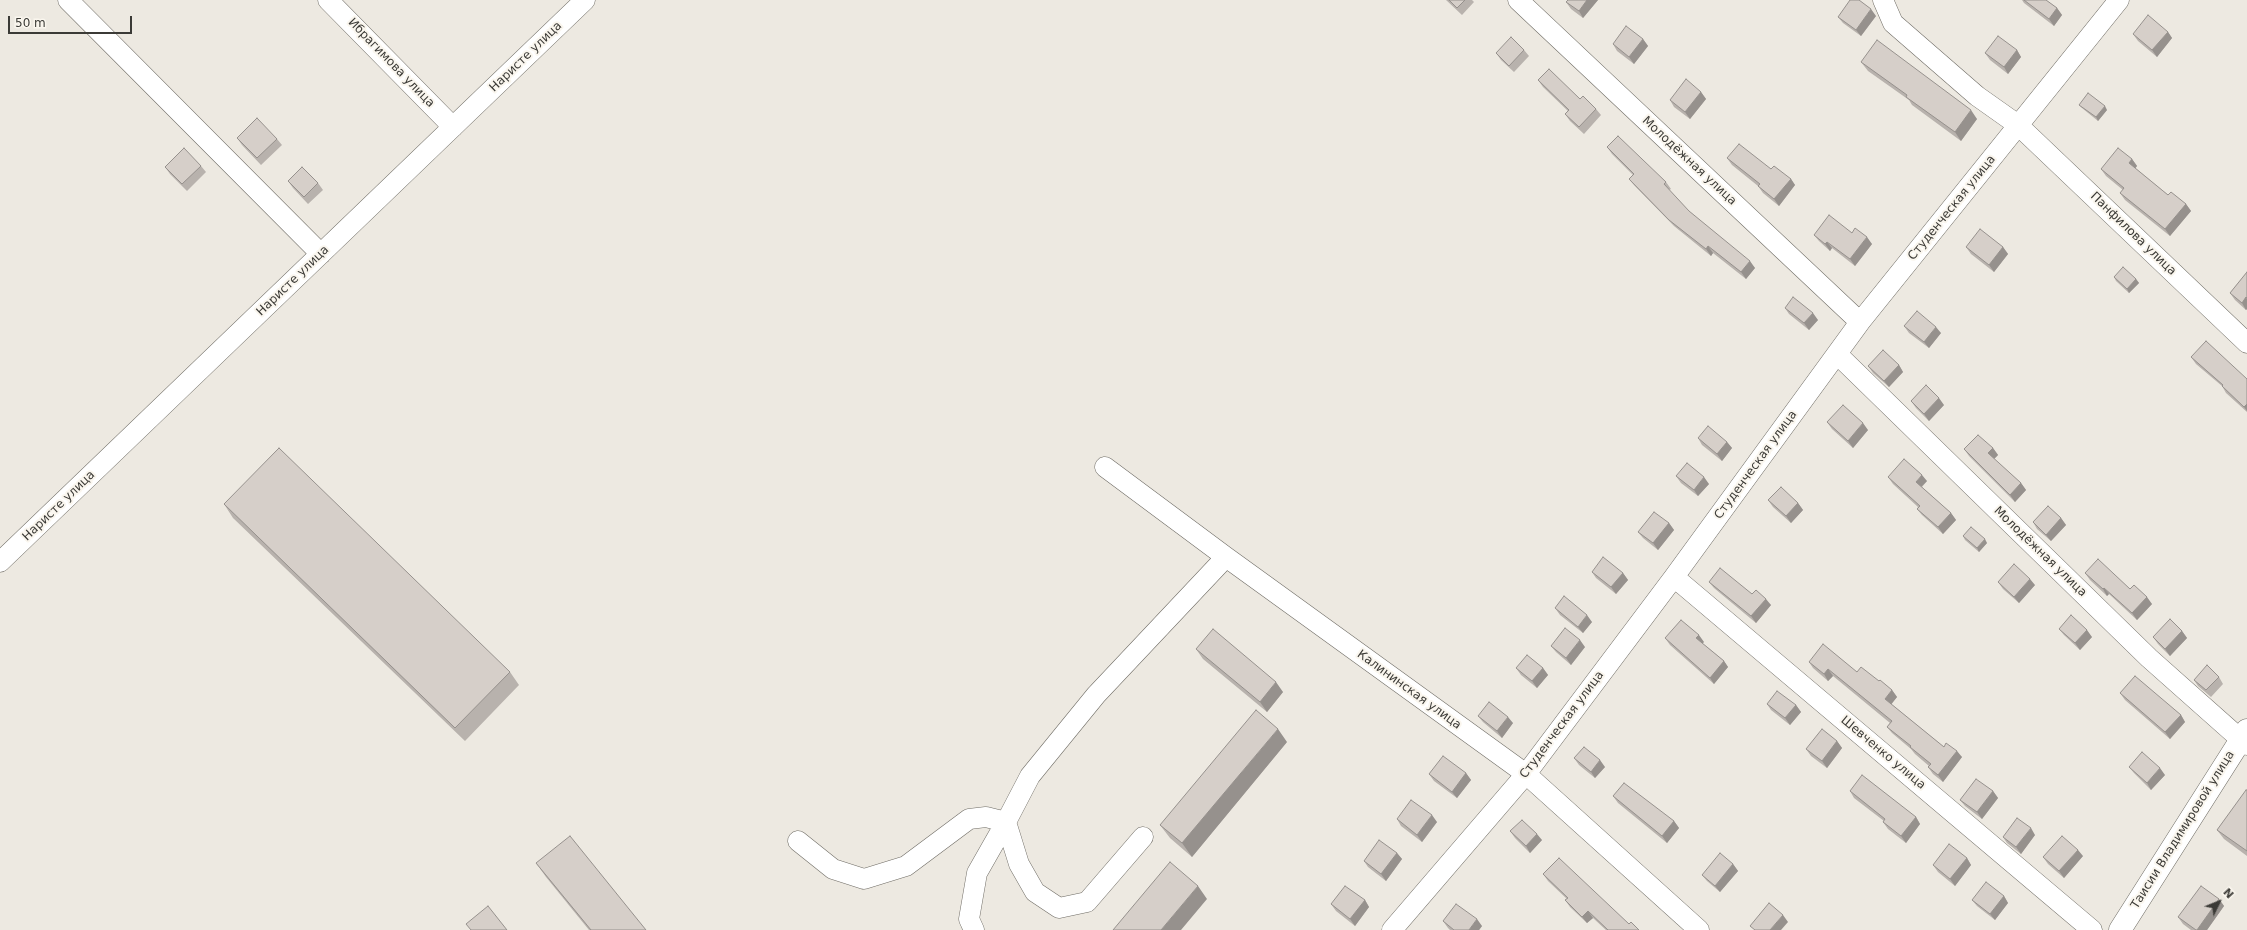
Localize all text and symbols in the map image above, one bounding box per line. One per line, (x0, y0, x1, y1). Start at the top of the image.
scale bar (10, 8, 134, 34)
street label: Ибрагимова улица (345, 15, 437, 111)
text: 50 m (15, 16, 46, 30)
street label: Наристе улица (487, 19, 565, 95)
street label: Молодёжная улица (1639, 114, 1739, 208)
street label: Студенческая улица (1905, 153, 1999, 263)
street label: Панфилова улица (2087, 189, 2179, 279)
street label: Наристе улица (254, 243, 332, 319)
street label: Студенческая улица (1712, 408, 1800, 522)
street label: Наристе улица (20, 468, 98, 544)
street label: Молодёжная улица (1991, 504, 2089, 600)
street label: Калининская улица (1354, 647, 1464, 733)
street label: Студенческая улица (1517, 668, 1607, 782)
street label: Шевченко улица (1838, 713, 1928, 793)
street label: Таисии Владимировой улица (2128, 748, 2238, 912)
north arrow (2199, 882, 2239, 922)
text: N (2220, 886, 2236, 901)

